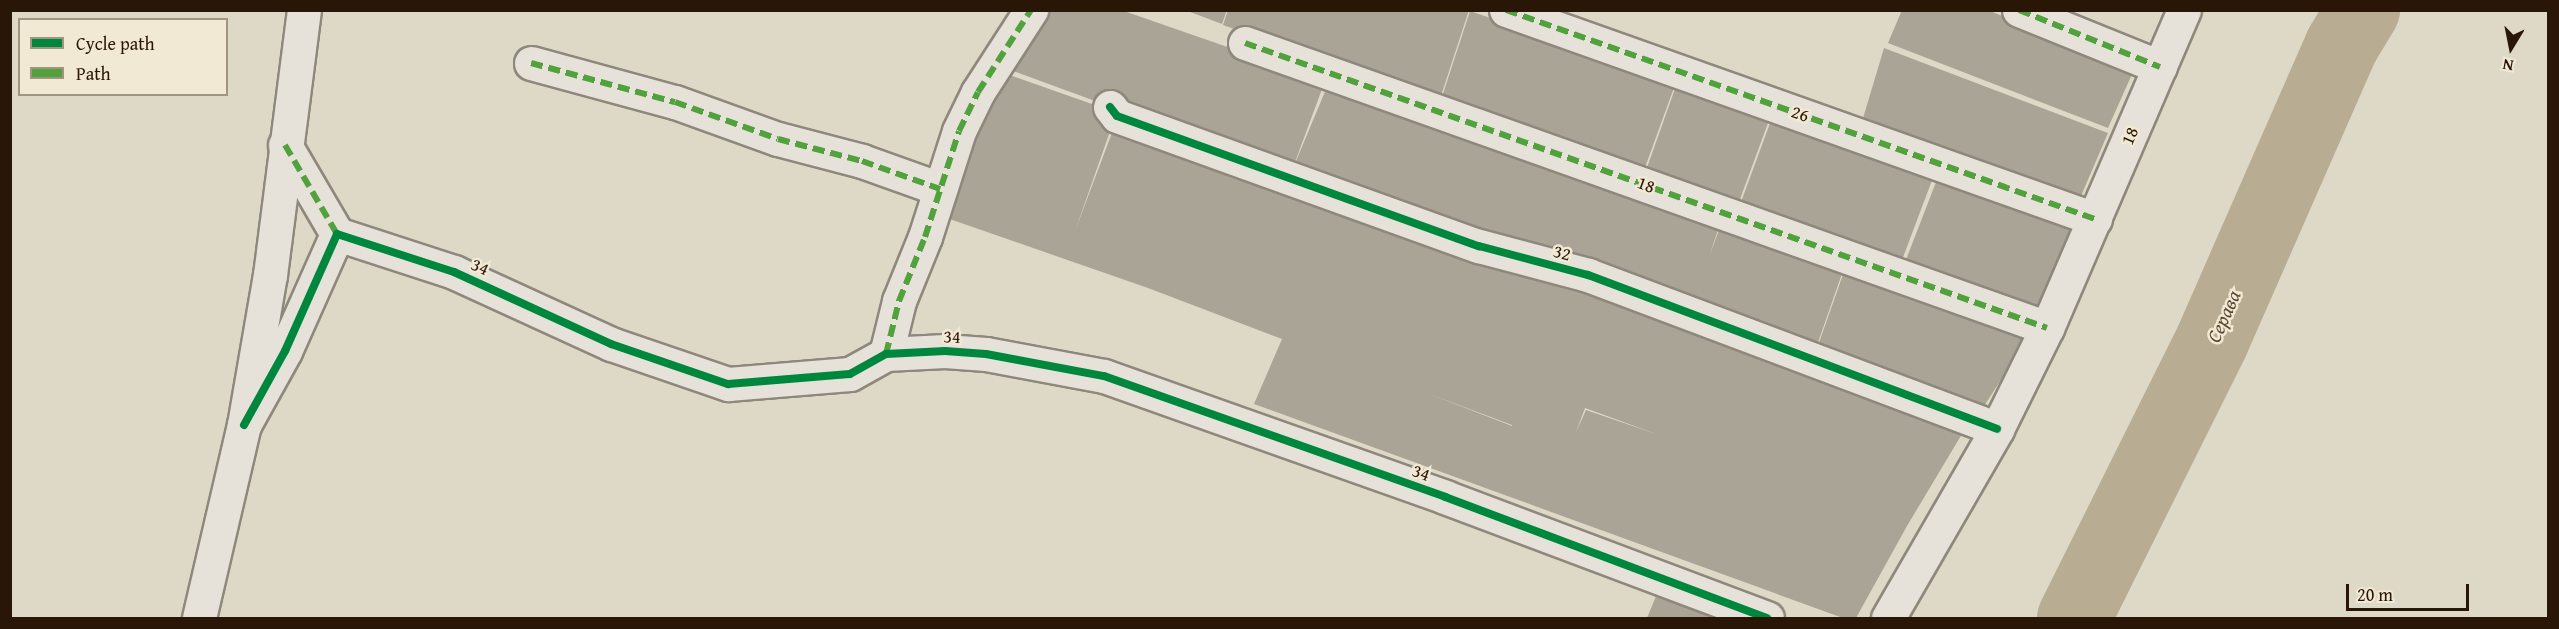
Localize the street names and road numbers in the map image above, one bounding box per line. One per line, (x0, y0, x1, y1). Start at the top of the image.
street label: 26 (1788, 101, 1812, 127)
street label: 18 (2117, 124, 2143, 148)
street label: 18 (1634, 172, 1658, 198)
street label: 32 (1551, 240, 1573, 266)
street label: 34 (468, 254, 492, 280)
street label: 34 (943, 326, 961, 348)
street label: 34 (1409, 460, 1433, 486)

